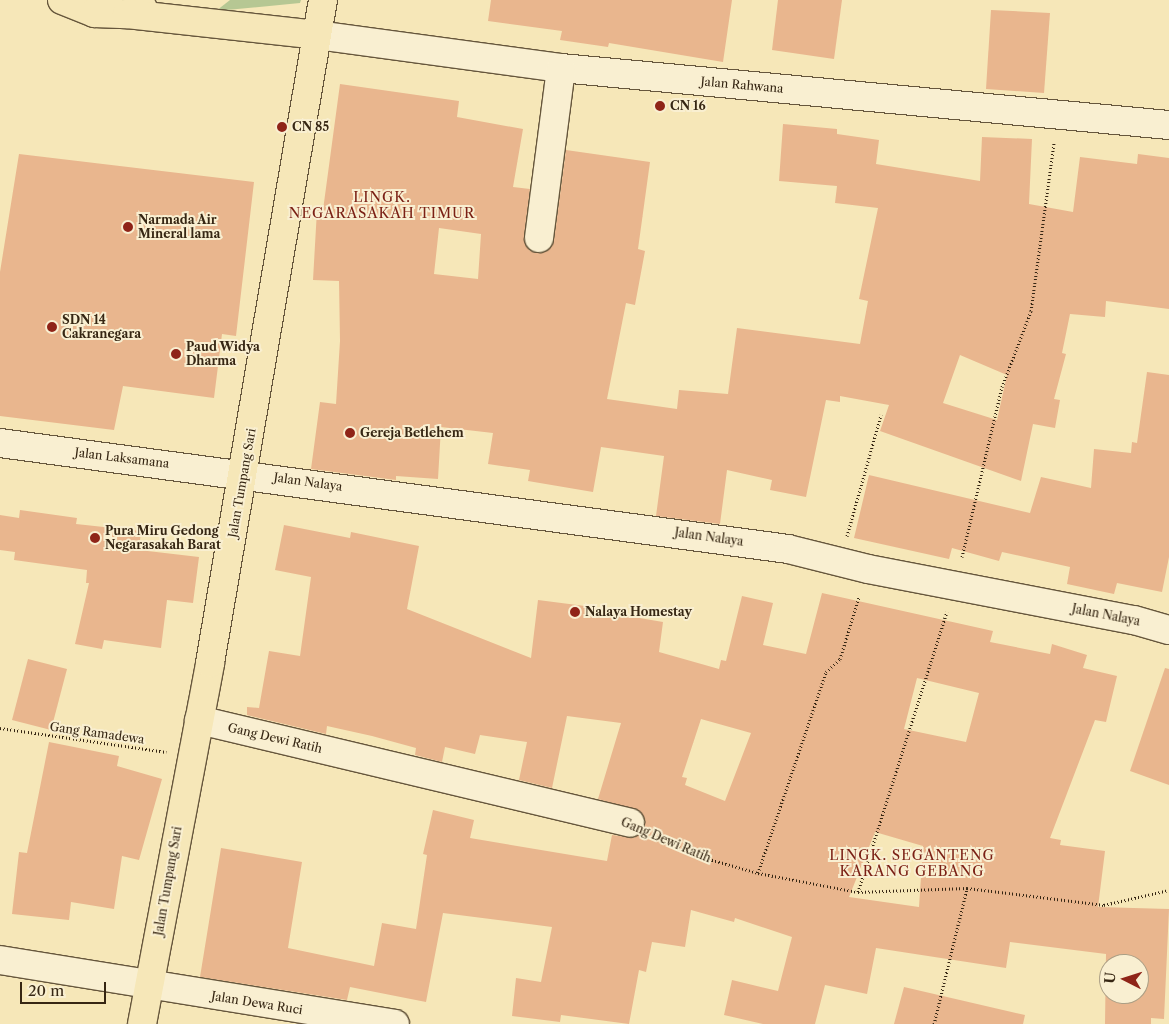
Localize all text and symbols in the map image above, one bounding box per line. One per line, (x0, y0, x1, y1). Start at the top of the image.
street label: Jalan Rahwana (700, 74, 784, 96)
place label: CN 16 (670, 99, 706, 113)
marker: CN 16 (654, 100, 666, 112)
place label: CN 85 (292, 120, 329, 134)
marker: CN 85 (276, 121, 288, 133)
district label: LINGK. NEGARASAKAH TIMUR (287, 189, 477, 222)
place label: Narmada Air Mineral lama (138, 213, 220, 241)
marker: Narmada Air Mineral lama (122, 221, 134, 233)
place label: SDN 14 Cakranegara (62, 313, 141, 341)
marker: SDN 14 Cakranegara (46, 321, 58, 333)
place label: Paud Widya Dharma (186, 340, 260, 368)
marker: Paud Widya Dharma (170, 348, 182, 360)
place label: Gereja Betlehem (360, 426, 464, 440)
street label: Jalan Tumpang Sari (225, 427, 259, 539)
marker: Gereja Betlehem (344, 427, 356, 439)
street label: Jalan Laksamana (74, 445, 170, 471)
street label: Jalan Nalaya (273, 470, 343, 494)
place label: Pura Miru Gedong Negarasakah Barat (105, 524, 221, 552)
street label: Jalan Nalaya (674, 525, 744, 549)
marker: Pura Miru Gedong Negarasakah Barat (89, 532, 101, 544)
street label: Jalan Nalaya (1071, 601, 1141, 629)
place label: Nalaya Homestay (585, 605, 692, 619)
marker: Nalaya Homestay (569, 606, 581, 618)
street label: Gang Ramadewa (49, 719, 145, 747)
street label: Gang Dewi Ratih (226, 720, 324, 756)
street label: Gang Dewi Ratih (619, 815, 713, 865)
street label: Jalan Tumpang Sari (151, 825, 185, 937)
district label: LINGK. SEGANTENG KARANG GEBANG (827, 847, 997, 880)
north arrow (1099, 954, 1149, 1004)
text: U (1101, 971, 1120, 984)
scale bar (22, 972, 109, 1004)
text: 20 m (28, 981, 64, 1000)
street label: Jalan Dewa Ruci (210, 989, 304, 1017)

